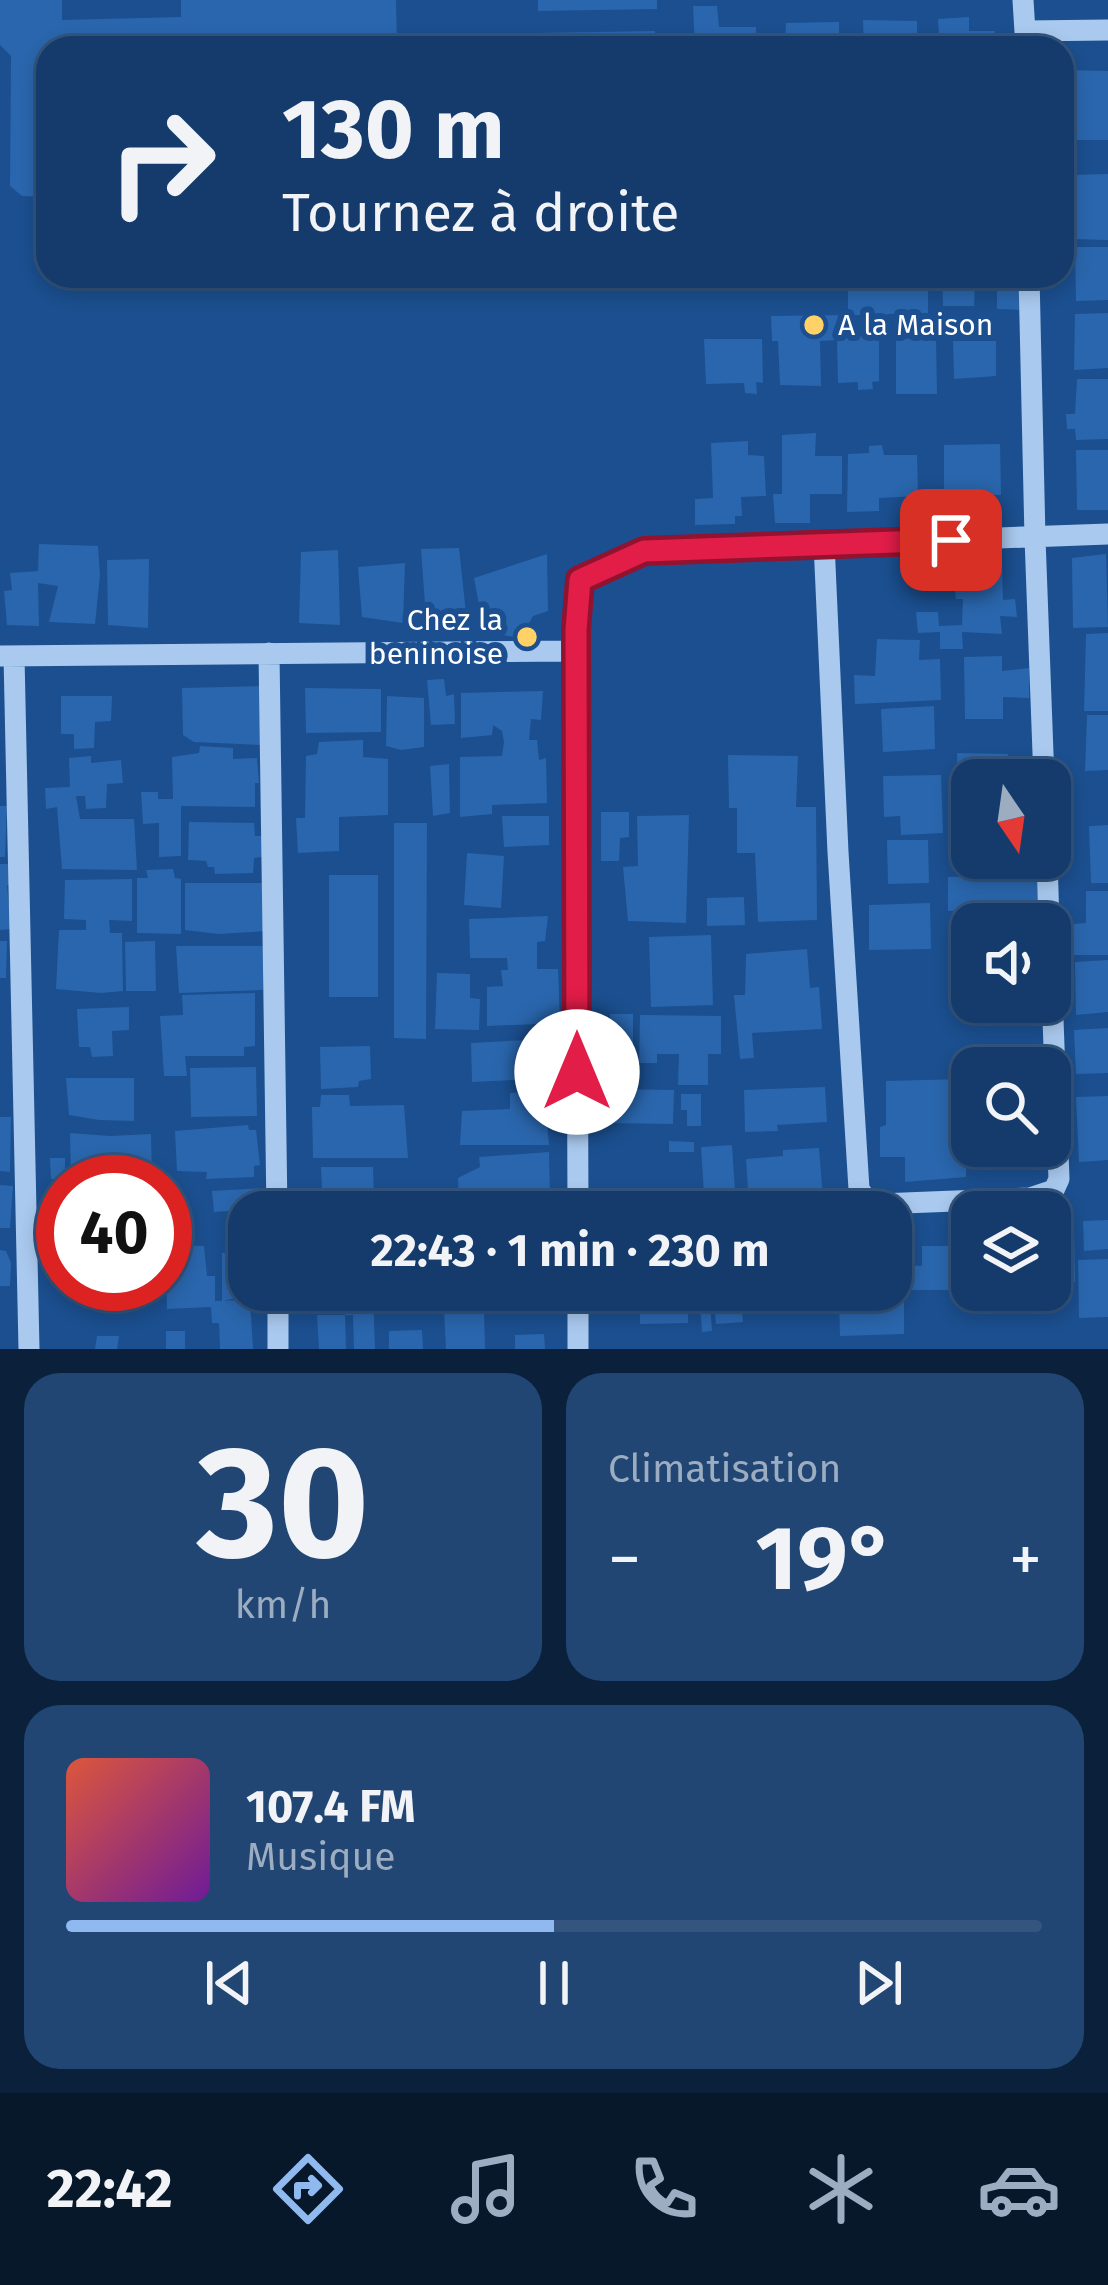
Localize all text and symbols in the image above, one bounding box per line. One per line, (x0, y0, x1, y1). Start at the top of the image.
text: 130 m (282, 79, 505, 180)
icon: right (84, 84, 240, 240)
text: Tournez à droite (282, 181, 679, 245)
place label: A la Maison (838, 307, 993, 343)
marker: A la Maison (801, 312, 827, 338)
pin (900, 489, 1002, 591)
icon: arrive (918, 507, 984, 573)
place label: Chez la beninoise (369, 602, 503, 672)
marker: Chez la beninoise (514, 624, 540, 650)
north arrow (951, 759, 1071, 879)
map controls (951, 759, 1071, 1311)
button: sound (951, 903, 1071, 1023)
position arrow (514, 1009, 640, 1135)
button: search (951, 1047, 1071, 1167)
speed limit sign: 40 (36, 1155, 192, 1311)
button: layers (951, 1191, 1071, 1311)
text: 22:43 · 1 min · 230 m (370, 1224, 770, 1278)
text: 30 (197, 1410, 369, 1597)
text: Climatisation (608, 1446, 841, 1492)
text: 19° (756, 1505, 895, 1613)
text: − (608, 1520, 641, 1599)
text: + (1009, 1520, 1042, 1599)
text: km/h (235, 1582, 331, 1628)
text: 107.4 FM (246, 1780, 415, 1834)
text: Musique (246, 1834, 396, 1880)
icon: previous (196, 1950, 262, 2016)
icon: pause (521, 1950, 587, 2016)
icon: next (846, 1950, 912, 2016)
icon: directions (266, 2147, 350, 2231)
icon: music (444, 2147, 528, 2231)
icon: phone (622, 2147, 706, 2231)
icon: climate (799, 2147, 883, 2231)
icon: car (977, 2147, 1061, 2231)
text: 22:42 (47, 2157, 173, 2221)

